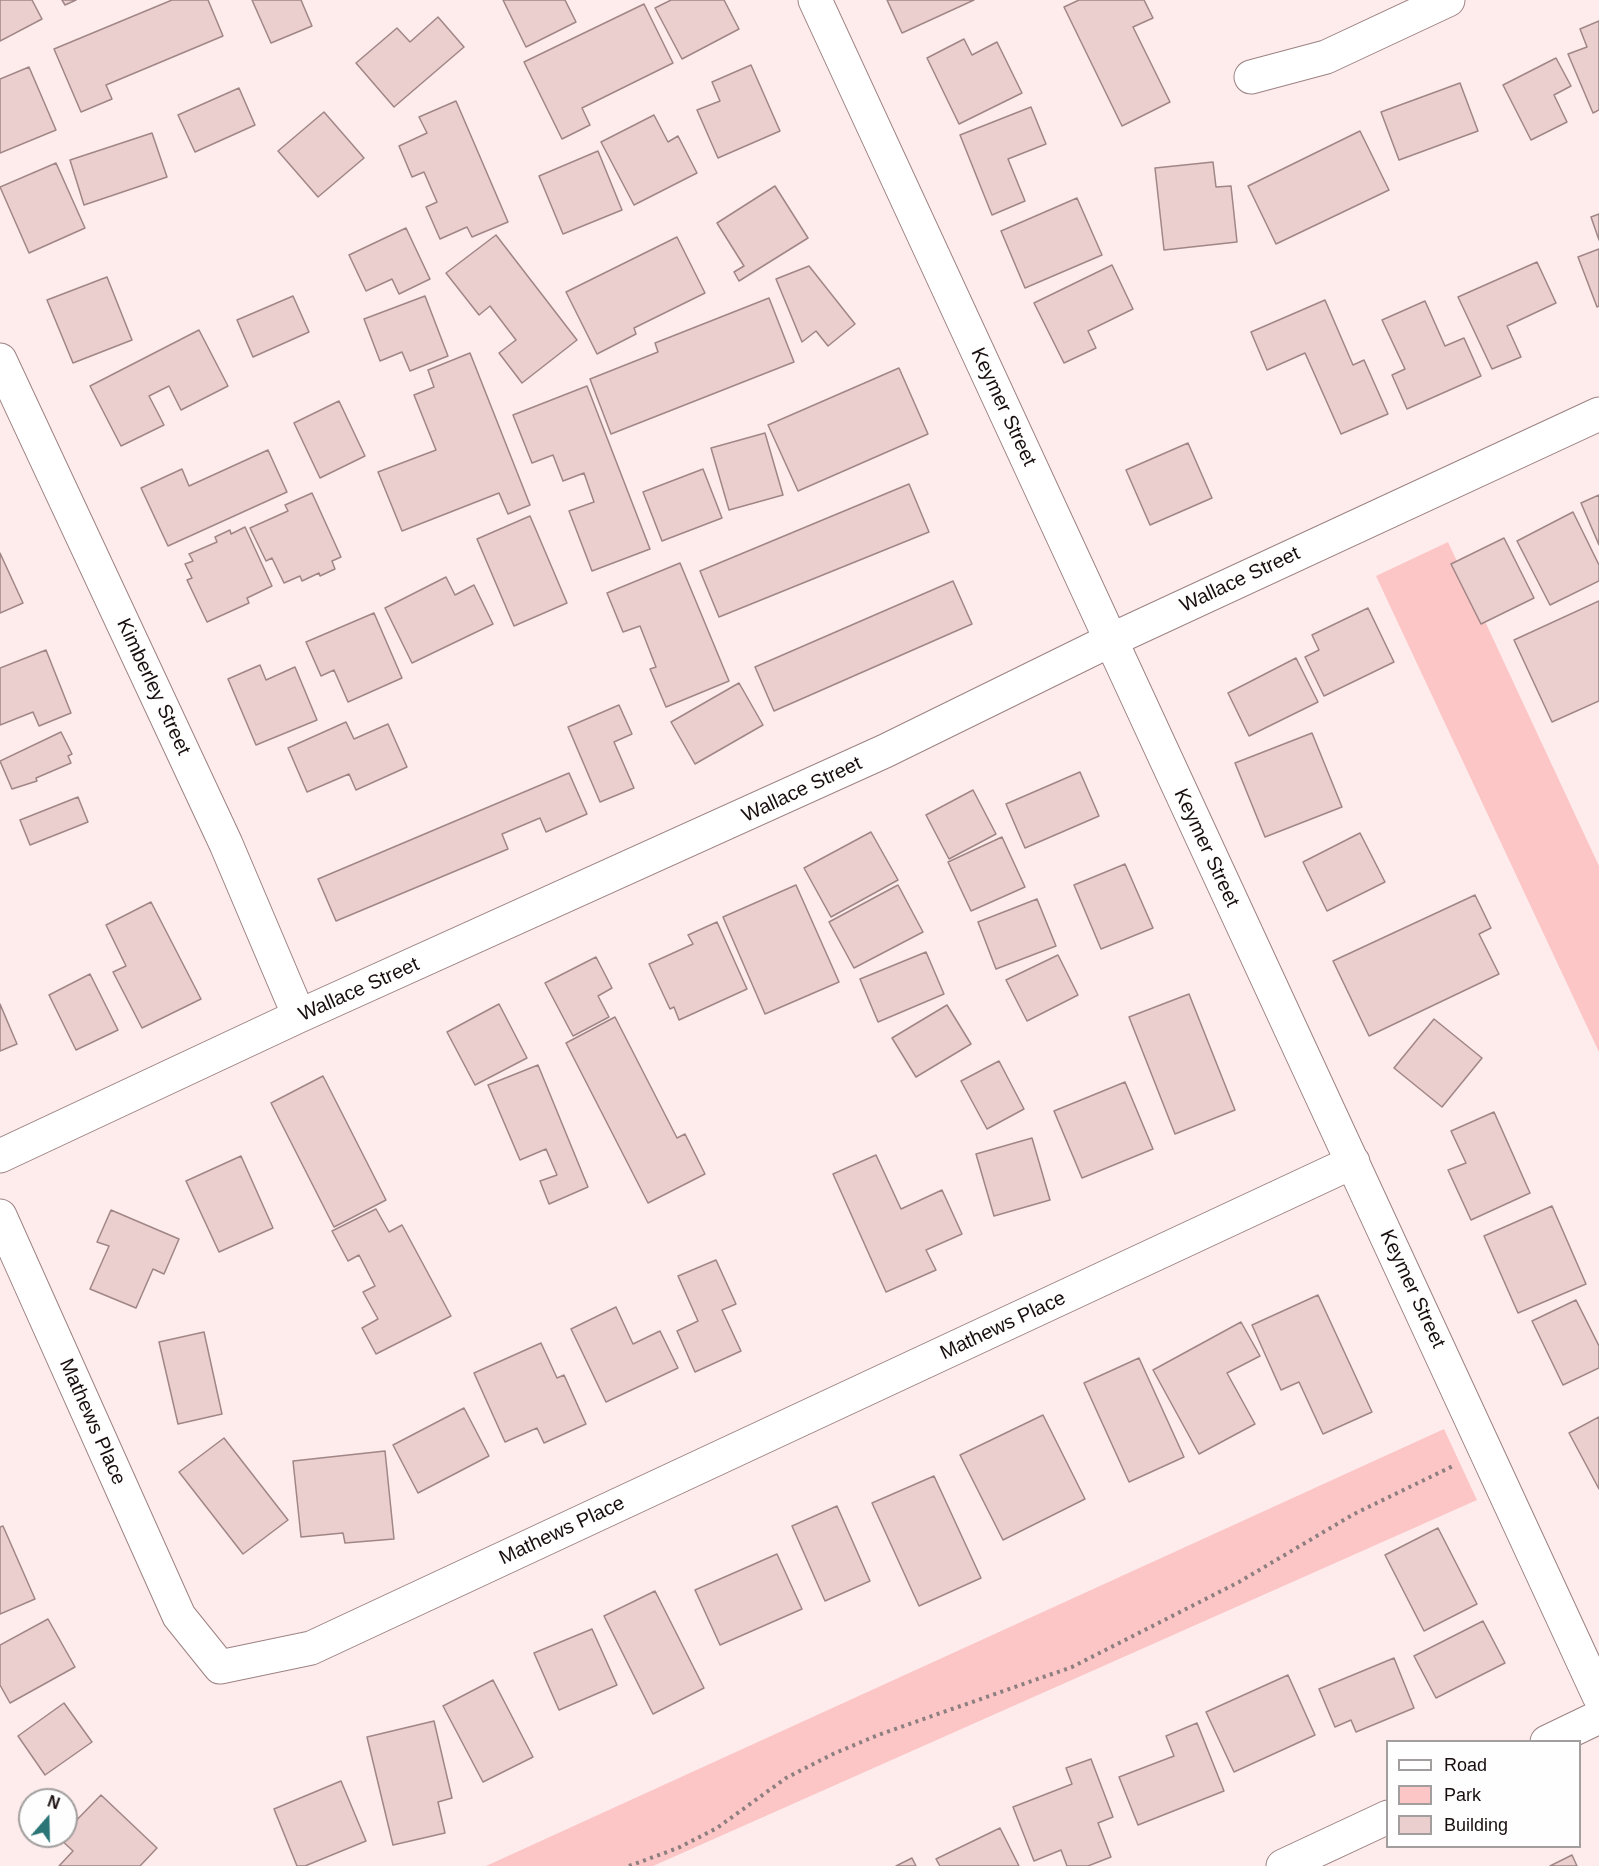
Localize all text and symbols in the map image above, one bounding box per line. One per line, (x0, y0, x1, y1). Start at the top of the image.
street label: Keymer Street (965, 344, 1041, 470)
street label: Wallace Street (1176, 542, 1304, 618)
street label: Kimberley Street (111, 615, 195, 759)
street label: Wallace Street (738, 752, 866, 828)
street label: Keymer Street (1168, 785, 1244, 911)
street label: Wallace Street (295, 953, 423, 1027)
street label: Keymer Street (1374, 1226, 1450, 1352)
street label: Mathews Place (936, 1286, 1070, 1366)
street label: Mathews Place (53, 1355, 131, 1489)
street label: Mathews Place (495, 1491, 629, 1571)
legend (1386, 1740, 1581, 1848)
text: Road (1444, 1755, 1487, 1775)
text: Park (1444, 1785, 1481, 1805)
north arrow (18, 1788, 78, 1848)
text: N (45, 1793, 62, 1812)
text: Building (1444, 1815, 1508, 1835)

